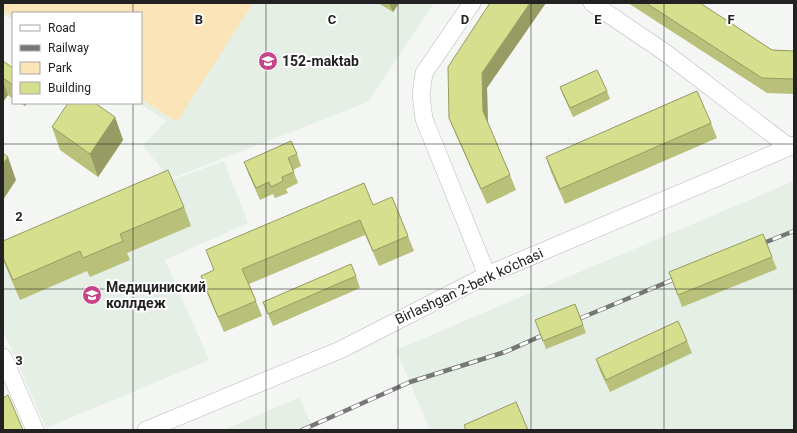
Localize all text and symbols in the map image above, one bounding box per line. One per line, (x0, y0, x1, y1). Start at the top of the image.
legend (12, 12, 142, 104)
text: B (195, 12, 203, 27)
text: C (328, 12, 337, 27)
text: D (461, 12, 469, 27)
text: E (594, 12, 602, 27)
text: F (727, 12, 735, 27)
text: Road (48, 21, 76, 35)
text: Railway (48, 41, 89, 55)
school or university icon: 152-maktab (257, 50, 279, 72)
place label: 152-maktab (282, 53, 359, 69)
text: Park (48, 61, 73, 75)
text: Building (48, 81, 91, 95)
text: 2 (15, 209, 23, 224)
street label: Birlashgan 2-berk ko'chasi (393, 245, 545, 327)
place label: Медициниский коллдеж (106, 279, 206, 311)
school or university icon: Медициниский коллдеж (81, 284, 103, 306)
text: 3 (15, 353, 23, 368)

